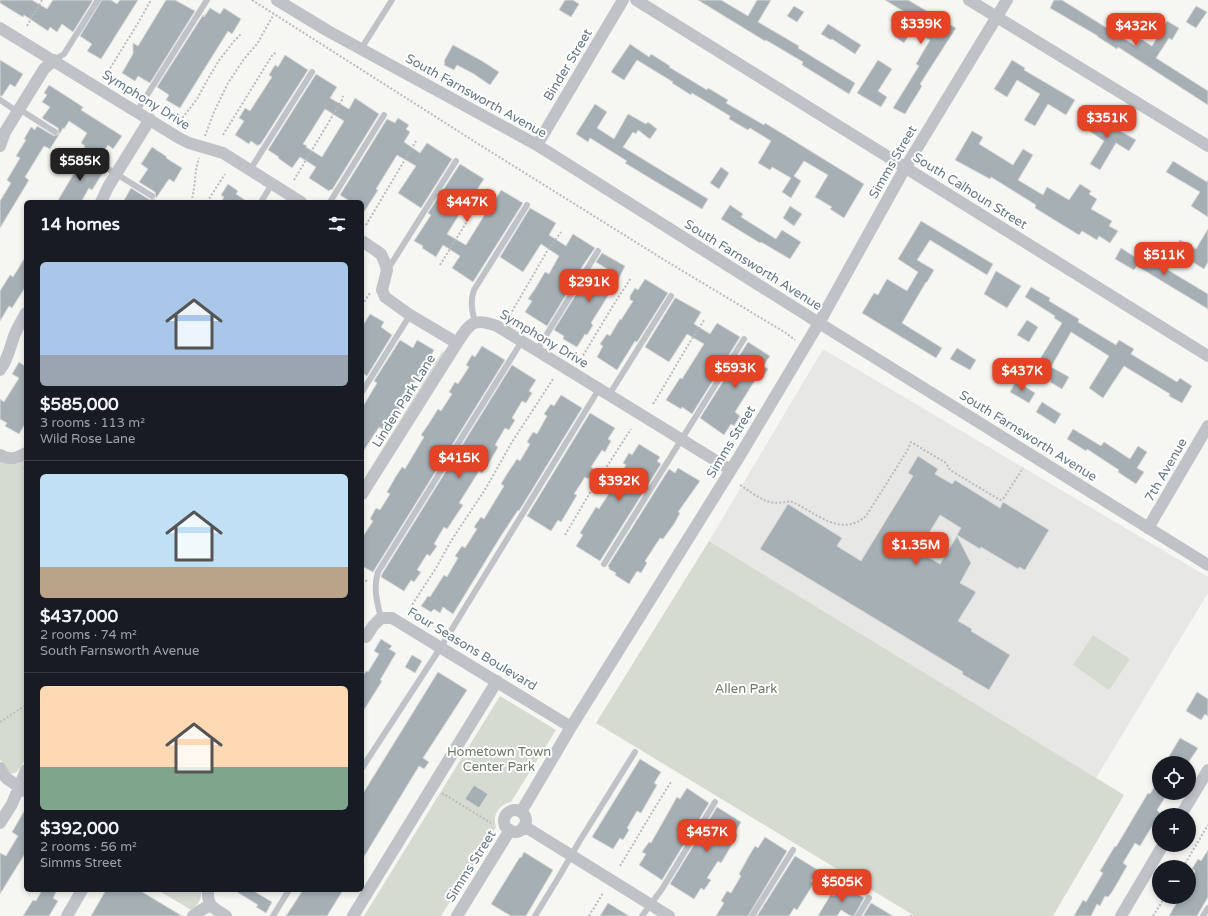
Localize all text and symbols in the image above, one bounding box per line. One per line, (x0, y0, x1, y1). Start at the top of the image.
pin: $339K (893, 11, 949, 45)
pin: $432K (1108, 13, 1164, 47)
text: $339K (900, 16, 942, 32)
text: $432K (1115, 18, 1157, 34)
street label: Binder Street (540, 26, 596, 104)
street label: South Farnsworth Avenue (402, 50, 550, 142)
street label: Symphony Drive (99, 67, 193, 133)
pin: $351K (1079, 105, 1135, 139)
text: $351K (1086, 110, 1128, 126)
street label: Simms Street (866, 123, 920, 201)
pin: $585K (52, 148, 108, 182)
street label: South Calhoun Street (910, 149, 1030, 233)
text: $585K (59, 153, 101, 169)
pin: $447K (439, 189, 495, 223)
text: $447K (446, 194, 488, 210)
icon: filters (326, 213, 348, 235)
text: 14 homes (40, 214, 120, 235)
street label: South Farnsworth Avenue (681, 216, 825, 314)
pin: $511K (1136, 242, 1192, 276)
text: $511K (1143, 247, 1185, 263)
pin: $291K (561, 269, 617, 303)
text: $291K (568, 274, 610, 290)
icon: home (158, 288, 230, 360)
street label: Symphony Drive (497, 306, 591, 372)
street label: Linden Park Lane (369, 352, 439, 450)
pin: $593K (707, 355, 763, 389)
pin: $437K (994, 358, 1050, 392)
text: $593K (714, 360, 756, 376)
text: $437K (1001, 363, 1043, 379)
street label: South Farnsworth Avenue (956, 387, 1100, 485)
text: $585,000 (40, 394, 119, 415)
street label: Simms Street (703, 403, 759, 481)
text: 3 rooms · 113 m² (40, 415, 145, 431)
text: Wild Rose Lane (40, 431, 135, 447)
street label: 7th Avenue (1141, 435, 1191, 505)
pin: $415K (431, 445, 487, 479)
text: $415K (438, 450, 480, 466)
pin: $392K (591, 468, 647, 502)
text: $392K (598, 473, 640, 489)
icon: home (158, 500, 230, 572)
pin: $1.35M (883, 532, 949, 566)
text: $1.35M (892, 537, 940, 553)
street label: Four Seasons Boulevard (404, 604, 540, 694)
text: $437,000 (40, 606, 118, 627)
text: 2 rooms · 74 m² (40, 627, 137, 643)
text: South Farnsworth Avenue (40, 643, 199, 659)
park label: Allen Park (715, 681, 777, 697)
icon: home (158, 712, 230, 784)
park label: Hometown Town Center Park (447, 744, 551, 775)
map controls (1152, 756, 1196, 904)
button: locate (1152, 756, 1196, 800)
button: + (1152, 808, 1196, 852)
text: $392,000 (40, 818, 119, 839)
pin: $457K (679, 819, 735, 853)
text: $457K (686, 824, 728, 840)
street label: Simms Street (443, 827, 499, 905)
text: 2 rooms · 56 m² (40, 839, 137, 855)
text: Simms Street (40, 855, 122, 871)
button: − (1152, 860, 1196, 904)
pin: $505K (814, 869, 870, 903)
text: $505K (821, 874, 863, 890)

